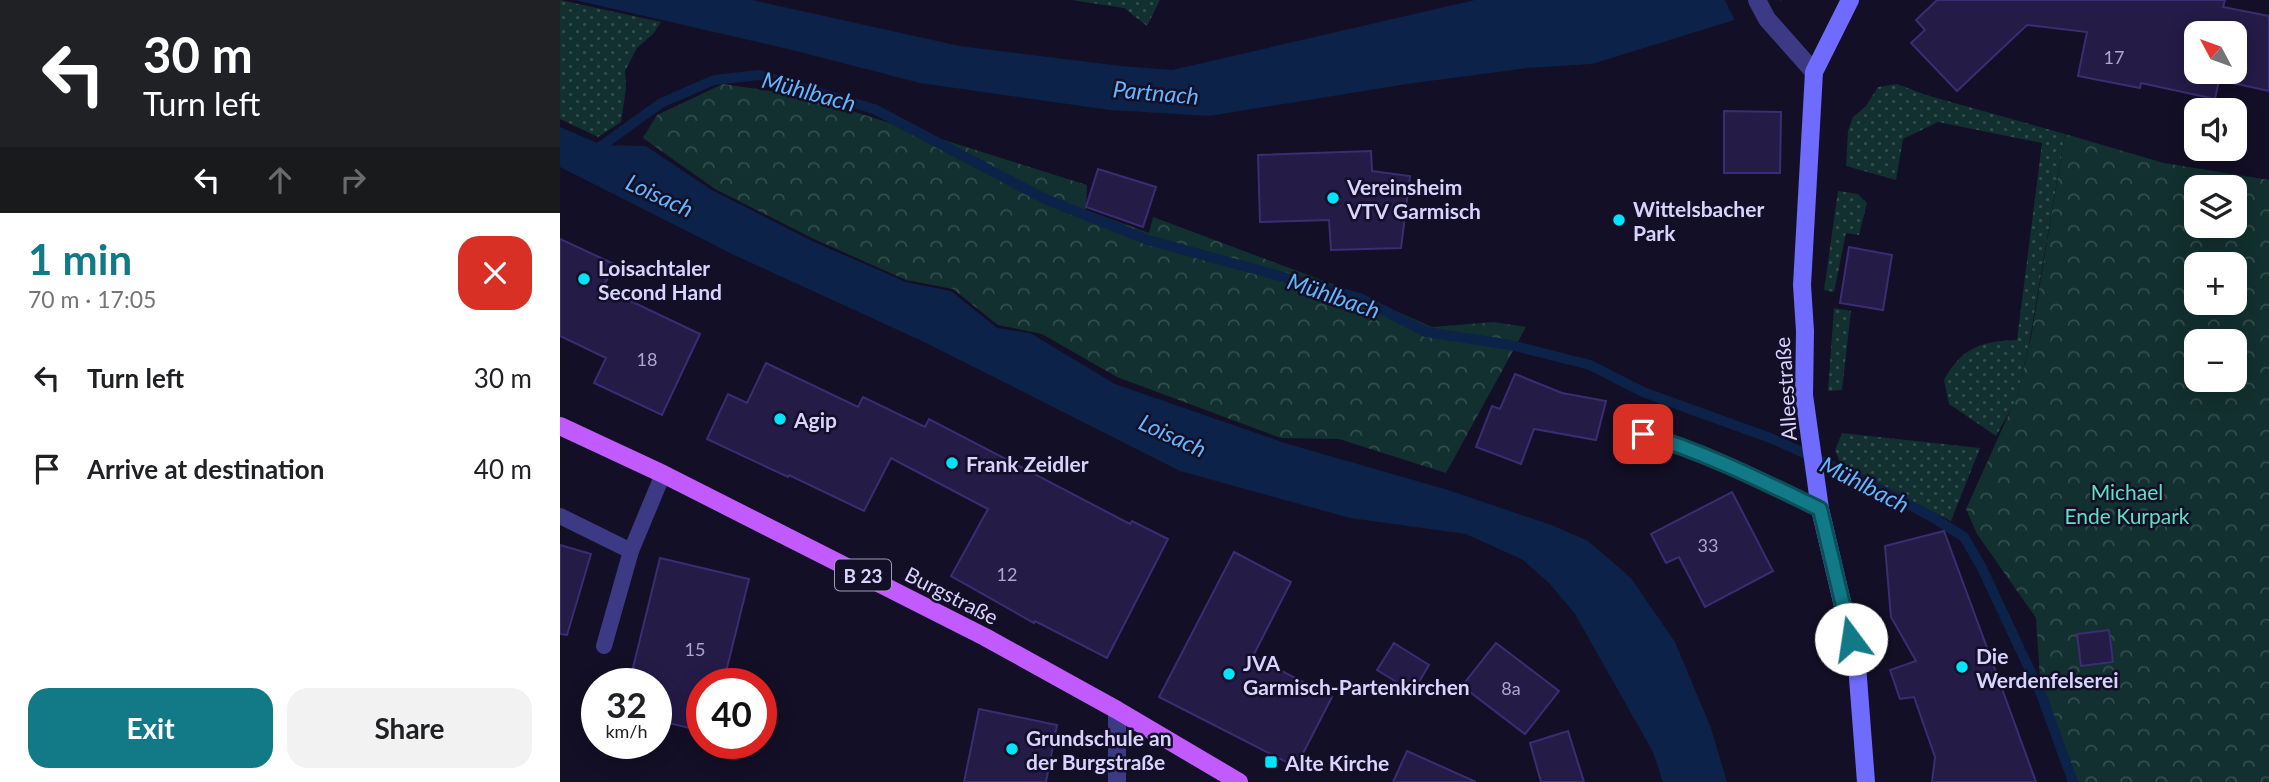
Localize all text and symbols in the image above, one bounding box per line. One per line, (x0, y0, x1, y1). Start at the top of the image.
north arrow (2184, 21, 2247, 84)
map controls (2184, 21, 2247, 392)
text: 30 m (143, 25, 253, 83)
icon: left (28, 28, 119, 119)
house number: 17 (2104, 46, 2124, 68)
water label: Mühlbach (759, 65, 859, 117)
water label: Partnach (1112, 74, 1200, 110)
text: Turn left (143, 84, 260, 123)
button: sound (2184, 98, 2247, 161)
icon: left (188, 161, 226, 199)
icon: ahead (261, 161, 299, 199)
icon: right (334, 161, 372, 199)
water label: Loisach (622, 167, 698, 223)
place label: Vereinsheim VTV Garmisch (1346, 174, 1481, 223)
button: layers (2184, 175, 2247, 238)
marker: Vereinsheim VTV Garmisch (1325, 190, 1341, 206)
place label: Wittelsbacher Park (1633, 196, 1764, 245)
marker: Wittelsbacher Park (1611, 212, 1627, 228)
text: 1 min (28, 234, 132, 284)
button: close (458, 236, 532, 310)
button: + (2184, 252, 2247, 315)
place label: Loisachtaler Second Hand (598, 255, 722, 304)
water label: Mühlbach (1284, 266, 1384, 324)
marker: Loisachtaler Second Hand (576, 271, 592, 287)
text: 70 m · 17:05 (28, 285, 156, 313)
button: − (2184, 329, 2247, 392)
street label: Alleestraße (1769, 336, 1801, 442)
house number: 18 (637, 348, 657, 370)
icon: left (28, 359, 66, 397)
text: Turn left (87, 362, 184, 394)
text: 30 m (474, 362, 532, 394)
pin (1613, 404, 1673, 464)
place label: Agip (793, 407, 837, 432)
water label: Loisach (1135, 407, 1211, 463)
marker: Agip (772, 411, 788, 427)
icon: arrive (1624, 415, 1662, 453)
icon: arrive (28, 450, 66, 488)
water label: Mühlbach (1816, 450, 1914, 518)
place label: Frank Zeidler (966, 451, 1089, 476)
text: Arrive at destination (87, 453, 324, 485)
text: 40 m (474, 453, 532, 485)
marker: Frank Zeidler (944, 455, 960, 471)
park label: Michael Ende Kurpark (2064, 479, 2190, 528)
house number: 33 (1698, 534, 1718, 556)
road number: B 23 (835, 560, 891, 590)
street label: Burgstraße (901, 561, 1003, 629)
house number: 12 (997, 563, 1017, 585)
position arrow (1814, 602, 1888, 676)
house number: 15 (685, 638, 705, 660)
place label: Die Werdenfelserei (1976, 643, 2119, 692)
place label: JVA Garmisch-Partenkirchen (1243, 650, 1470, 699)
marker: Die Werdenfelserei (1954, 659, 1970, 675)
marker: JVA Garmisch-Partenkirchen (1221, 666, 1237, 682)
speed limit sign: 40 (686, 668, 777, 759)
house number: 8a (1501, 677, 1521, 699)
text: 32 (606, 683, 647, 725)
button: Exit (28, 688, 273, 768)
button: Share (287, 688, 532, 768)
text: km/h (605, 720, 648, 742)
place label: Grundschule an der Burgstraße (1026, 725, 1172, 774)
marker: Grundschule an der Burgstraße (1004, 741, 1020, 757)
place label: Alte Kirche (1284, 750, 1389, 775)
marker: Alte Kirche (1263, 754, 1279, 770)

